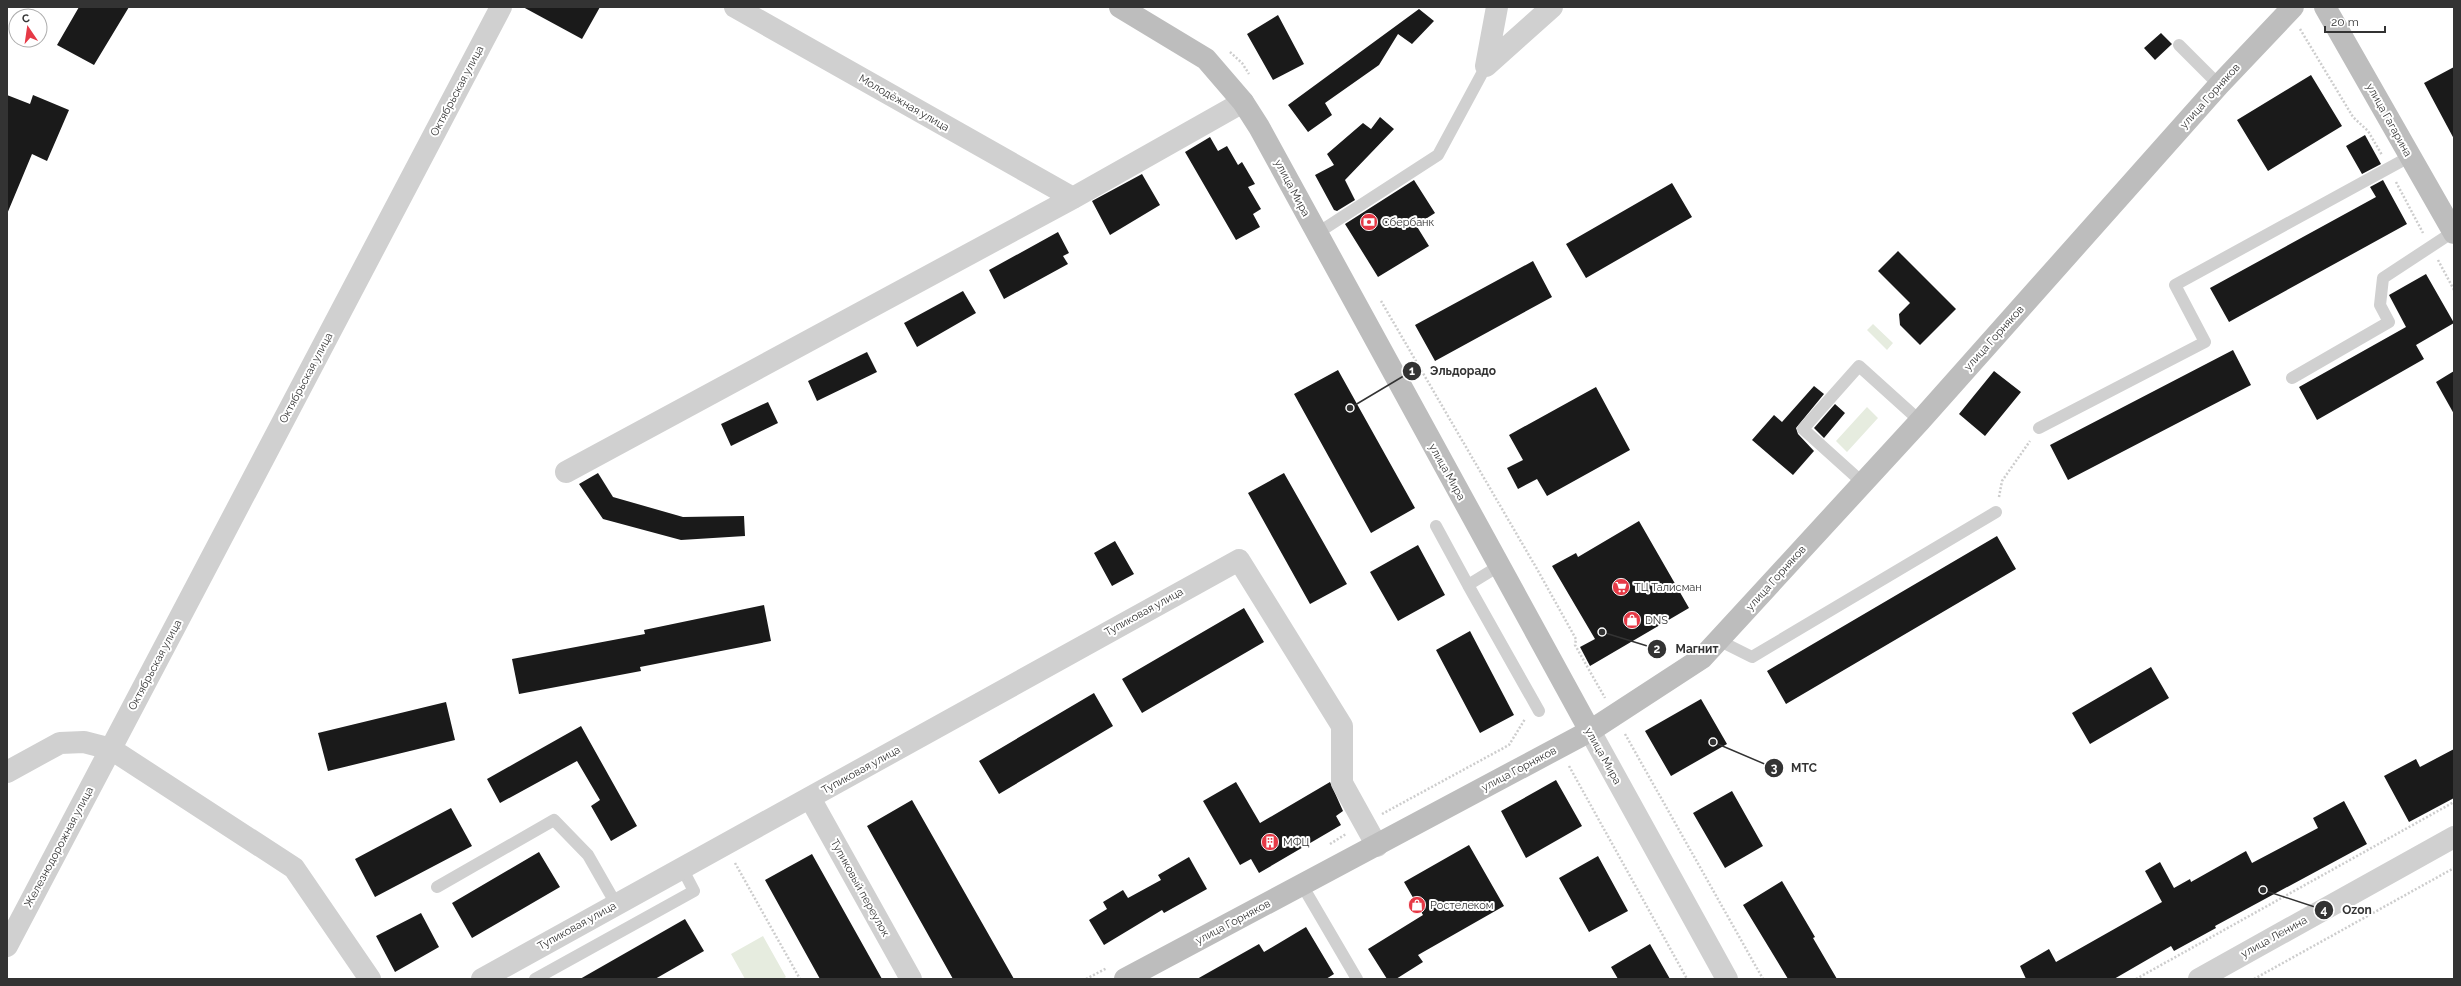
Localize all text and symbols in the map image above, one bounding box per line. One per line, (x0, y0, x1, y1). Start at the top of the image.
north arrow (8, 8, 48, 48)
scale bar (2325, 8, 2385, 34)
text: С (21, 11, 31, 26)
text: 20 m (2331, 15, 2359, 29)
street label: Октябрьская улица (428, 43, 486, 139)
street label: улица Горняков (2177, 61, 2243, 131)
street label: Молодёжная улица (857, 72, 951, 134)
street label: улица Гагарина (2363, 81, 2415, 159)
street label: улица Мира (1271, 157, 1313, 219)
bank icon: Сбербанк (1359, 212, 1379, 232)
place label: Сбербанк (1382, 216, 1435, 229)
street label: улица Горняков (1961, 303, 2027, 373)
street label: Октябрьская улица (277, 330, 335, 426)
callout: Эльдорадо (1402, 359, 1505, 383)
text: 1 (1409, 364, 1415, 378)
text: Эльдорадо (1430, 364, 1496, 378)
street label: улица Мира (1426, 441, 1468, 503)
street label: улица Горняков (1743, 543, 1809, 613)
supermarket icon: ТЦ Талисман (1611, 577, 1631, 597)
place label: ТЦ Талисман (1634, 581, 1702, 594)
street label: Тупиковая улица (1102, 585, 1186, 639)
shop icon: DNS (1622, 610, 1642, 630)
place label: DNS (1645, 614, 1668, 627)
street label: Октябрьская улица (126, 617, 184, 713)
callout: Магнит (1647, 637, 1726, 661)
text: 2 (1654, 642, 1661, 656)
text: Магнит (1676, 642, 1718, 656)
street label: улица Мира (1582, 725, 1624, 787)
street label: Тупиковая улица (819, 743, 903, 797)
street label: улица Горняков (1479, 744, 1559, 794)
callout: МТС (1764, 756, 1825, 780)
text: 3 (1771, 761, 1778, 775)
text: МТС (1791, 761, 1817, 775)
street label: Железнодорожная улица (22, 785, 96, 909)
building icon: МФЦ (1260, 832, 1280, 852)
place label: МФЦ (1283, 836, 1310, 849)
street label: Тупиковый переулок (828, 837, 892, 939)
shop icon: Ростелеком (1407, 895, 1427, 915)
street label: улица Горняков (1193, 897, 1273, 947)
callout: Ozon (2314, 898, 2380, 922)
street label: Тупиковая улица (535, 899, 619, 953)
place label: Ростелеком (1430, 899, 1494, 912)
text: 4 (2321, 903, 2328, 917)
text: Ozon (2342, 903, 2372, 917)
street label: улица Ленина (2239, 913, 2309, 961)

